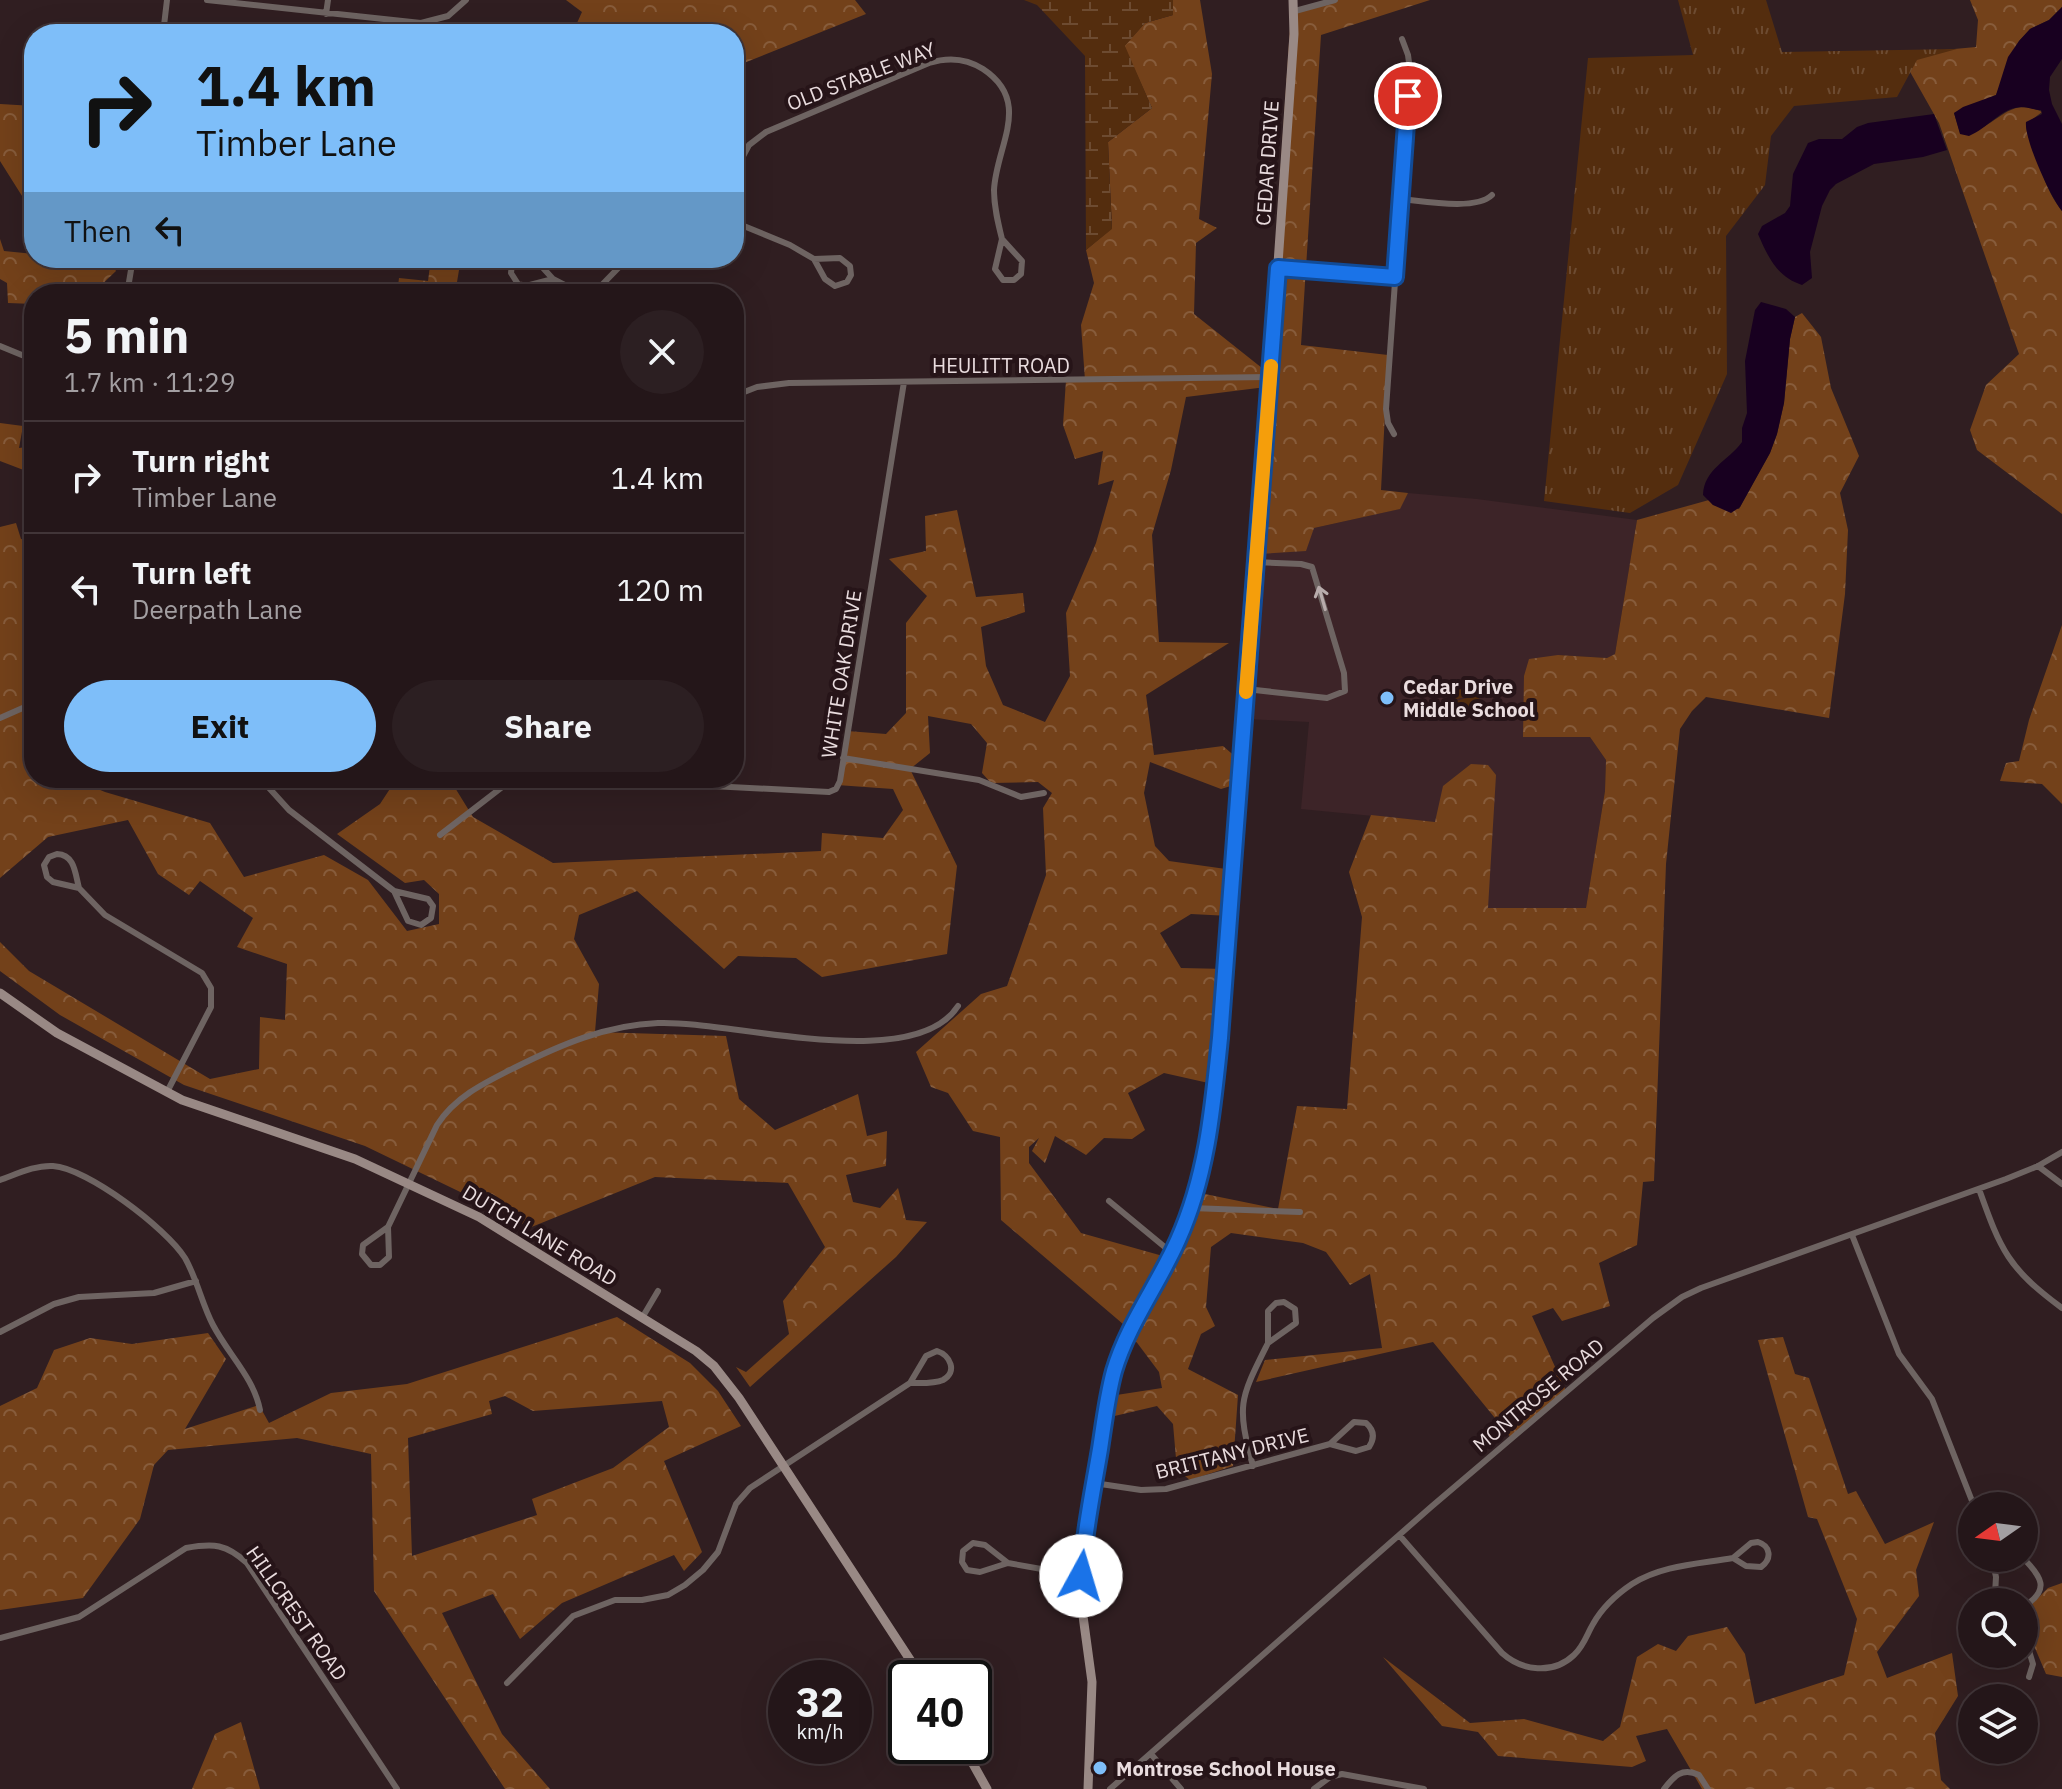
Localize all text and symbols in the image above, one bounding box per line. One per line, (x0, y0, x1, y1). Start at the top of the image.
street label: OLD STABLE WAY (783, 35, 939, 117)
text: 1.4 km (196, 49, 376, 121)
icon: right (64, 56, 168, 160)
pin (1374, 62, 1442, 130)
icon: arrive (1386, 74, 1430, 118)
street label: CEDAR DRIVE (1249, 99, 1285, 227)
text: Timber Lane (196, 119, 397, 166)
icon: left (148, 208, 192, 252)
text: Then (64, 211, 132, 250)
text: 5 min (64, 304, 189, 366)
button: close (620, 310, 704, 394)
street label: HEULITT ROAD (932, 352, 1070, 379)
text: 1.7 km · 11:29 (64, 365, 236, 399)
text: Turn right (132, 441, 270, 480)
icon: right (64, 455, 108, 499)
text: 1.4 km (611, 458, 704, 497)
text: Timber Lane (132, 480, 277, 514)
text: Turn left (132, 553, 251, 592)
icon: left (64, 567, 108, 611)
text: 120 m (617, 570, 704, 609)
one-way arrow (1314, 585, 1329, 611)
street label: WHITE OAK DRIVE (814, 588, 868, 760)
text: Deerpath Lane (132, 592, 302, 626)
place label: Cedar Drive Middle School (1403, 673, 1535, 723)
button: Exit (64, 680, 376, 772)
button: Share (392, 680, 704, 772)
marker: Cedar Drive Middle School (1378, 689, 1396, 707)
street label: DUTCH LANE ROAD (458, 1178, 622, 1292)
street label: MONTROSE ROAD (1467, 1332, 1609, 1458)
street label: BRITTANY DRIVE (1152, 1421, 1312, 1485)
north arrow (1958, 1492, 2038, 1572)
map controls (1958, 1492, 2038, 1764)
position arrow (1039, 1534, 1123, 1618)
street label: HILLCREST ROAD (240, 1540, 354, 1686)
button: search (1958, 1588, 2038, 1668)
speed limit sign: 40 (888, 1660, 992, 1764)
text: 32 (796, 1676, 844, 1728)
button: layers (1958, 1684, 2038, 1764)
text: km/h (796, 1718, 844, 1745)
place label: Montrose School House (1116, 1755, 1336, 1782)
marker: Montrose School House (1091, 1759, 1109, 1777)

